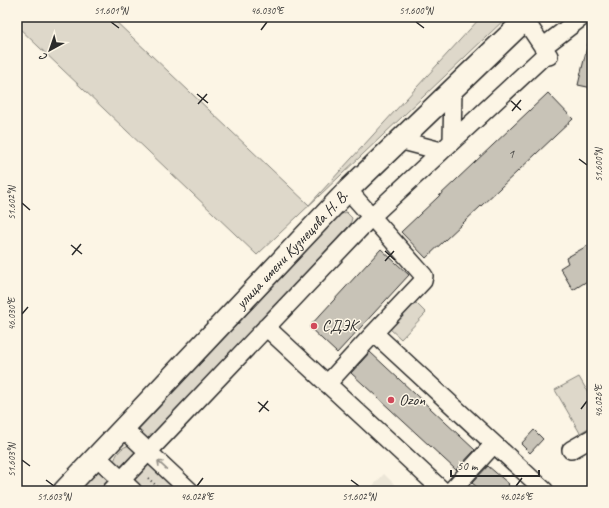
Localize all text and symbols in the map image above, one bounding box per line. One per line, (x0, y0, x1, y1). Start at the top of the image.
text: 51.601°N (94, 4, 130, 17)
text: 46.030°E (251, 4, 285, 17)
text: 51.600°N (399, 4, 435, 17)
north arrow (30, 30, 70, 70)
text: С (36, 50, 50, 65)
house number: 1 (508, 145, 515, 162)
text: 51.600°N (592, 146, 605, 182)
text: 51.602°N (5, 184, 18, 220)
street label: улица имени Кузнецова Н. В. (231, 186, 353, 314)
text: 46.030°E (5, 296, 18, 330)
place label: СДЭК (322, 316, 360, 336)
marker: СДЭК (309, 321, 319, 331)
text: 46.026°E (592, 383, 605, 417)
place label: Ozon (399, 390, 426, 410)
marker: Ozon (386, 395, 396, 405)
text: 51.603°N (5, 441, 18, 477)
scale bar (451, 452, 539, 478)
text: 50 m (457, 458, 479, 474)
one-way arrow (157, 460, 167, 469)
text: 51.603°N (37, 490, 73, 503)
text: 46.028°E (181, 490, 215, 503)
text: 51.602°N (342, 490, 378, 503)
text: 46.026°E (500, 490, 534, 503)

